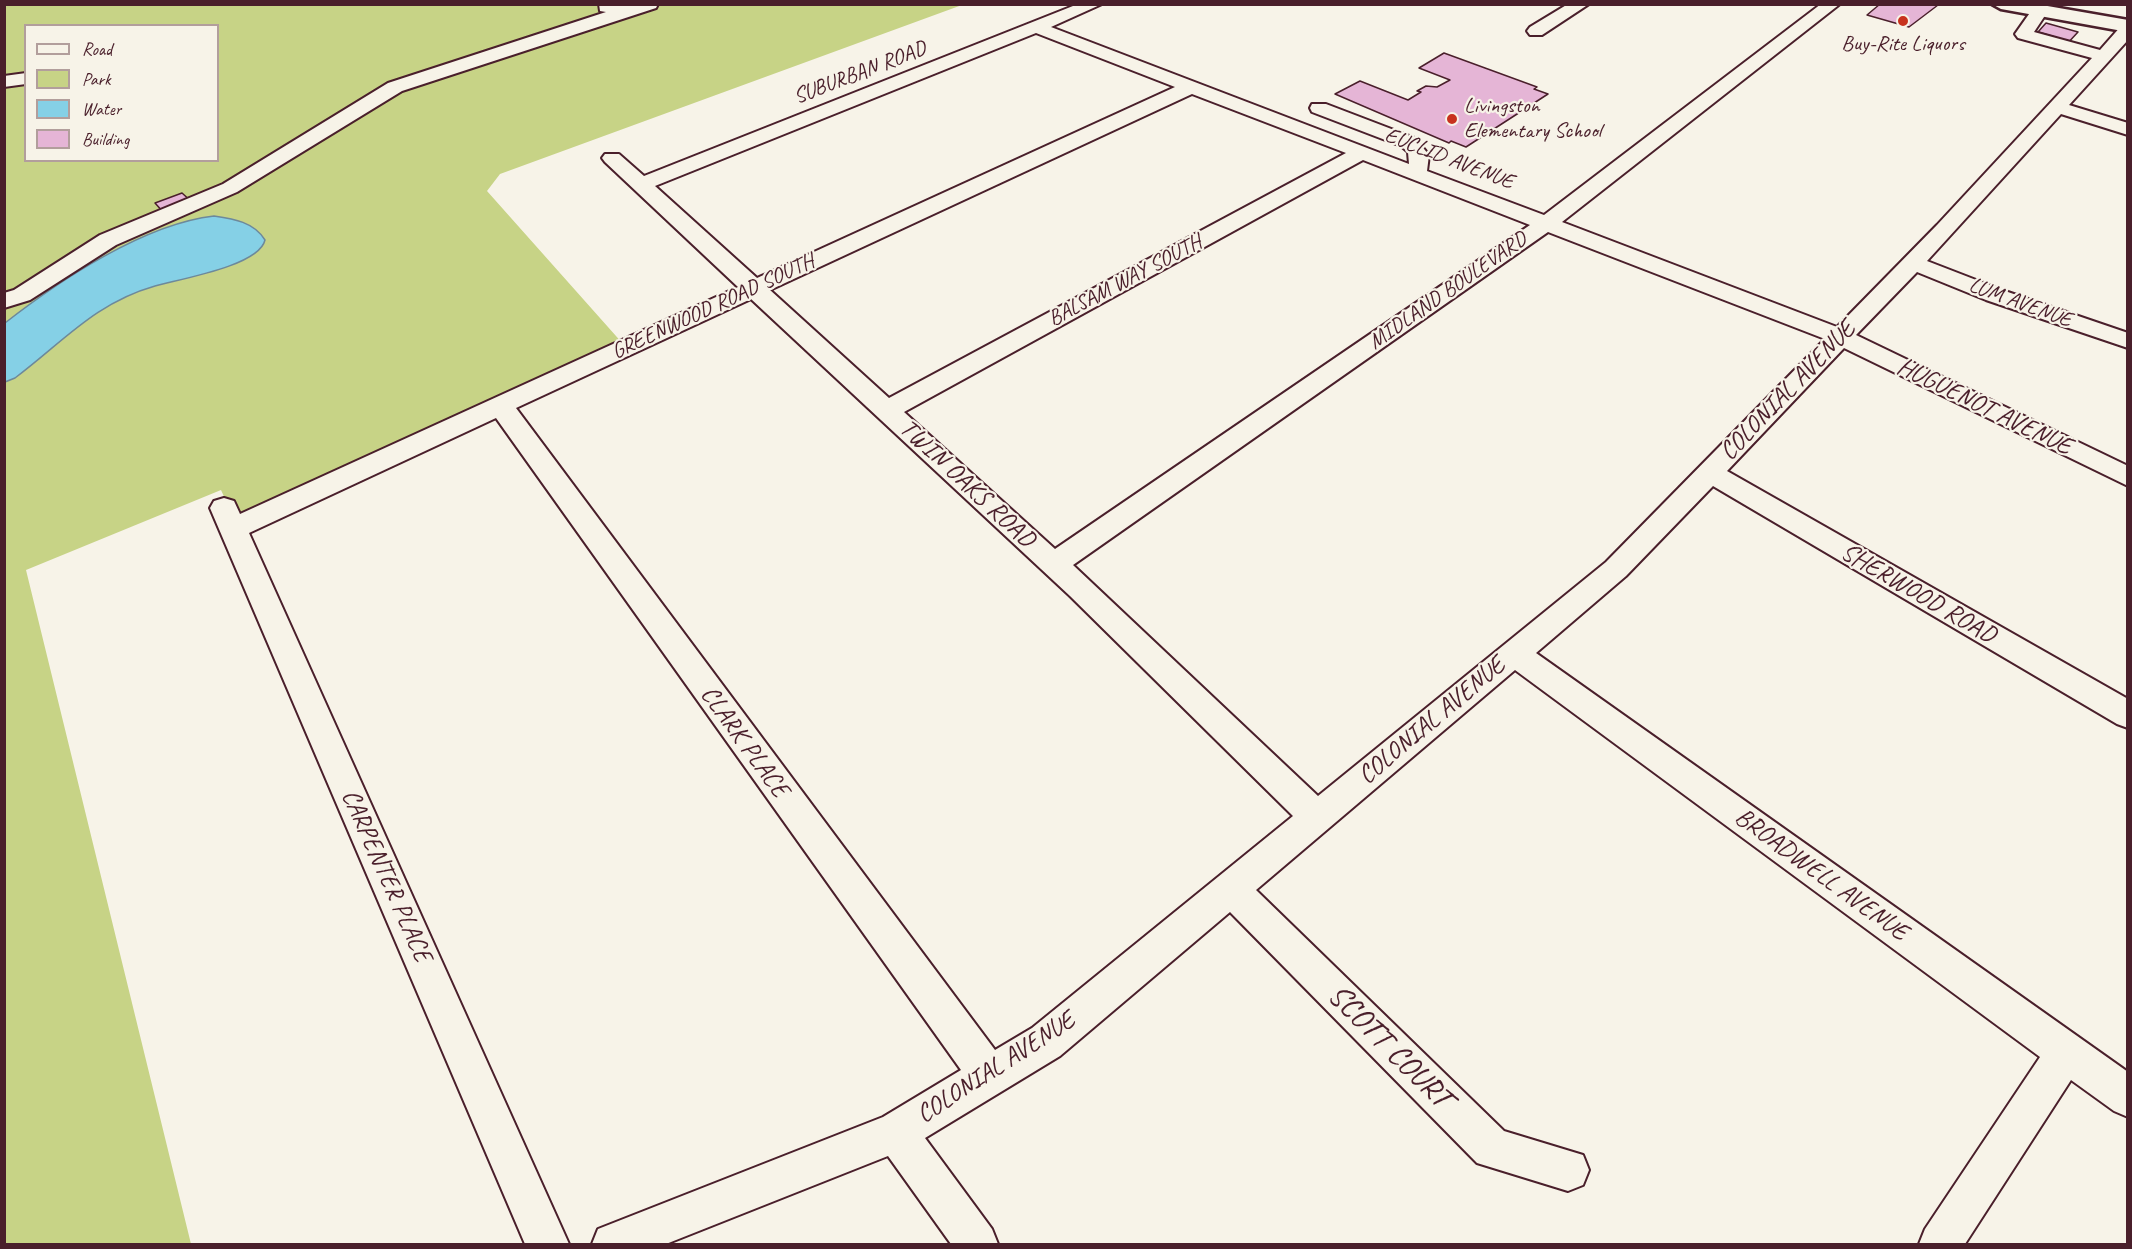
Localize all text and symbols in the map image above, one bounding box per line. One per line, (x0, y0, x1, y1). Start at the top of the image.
marker: Buy-Rite Liquors (1896, 14, 1910, 28)
legend (24, 24, 219, 162)
place label: Buy-Rite Liquors (1841, 31, 1965, 57)
street label: SUBURBAN ROAD (790, 36, 930, 110)
text: Road (82, 38, 112, 60)
text: Park (82, 68, 111, 90)
place label: Livingston Elementary School (1464, 93, 1601, 144)
text: Water (82, 98, 121, 120)
marker: Livingston Elementary School (1445, 112, 1459, 126)
street label: EUCLID AVENUE (1381, 122, 1517, 196)
text: Building (82, 128, 129, 150)
street label: MIDLAND BOULEVARD (1364, 226, 1532, 356)
street label: BALSAM WAY SOUTH (1044, 230, 1206, 332)
street label: GREENWOOD ROAD SOUTH (608, 249, 818, 365)
street label: LUM AVENUE (1965, 272, 2075, 334)
street label: COLONIAL AVENUE (1713, 315, 1863, 467)
street label: HUGUENOT AVENUE (1892, 351, 2076, 463)
street label: TWIN OAKS ROAD (893, 413, 1041, 555)
street label: SHERWOOD ROAD (1835, 537, 2001, 651)
street label: COLONIAL AVENUE (1352, 650, 1512, 792)
street label: CLARK PLACE (693, 680, 795, 804)
street label: CARPENTER PLACE (334, 785, 438, 967)
street label: BROADWELL AVENUE (1728, 802, 1914, 948)
street label: SCOTT COURT (1319, 977, 1459, 1117)
street label: COLONIAL AVENUE (911, 1005, 1081, 1131)

